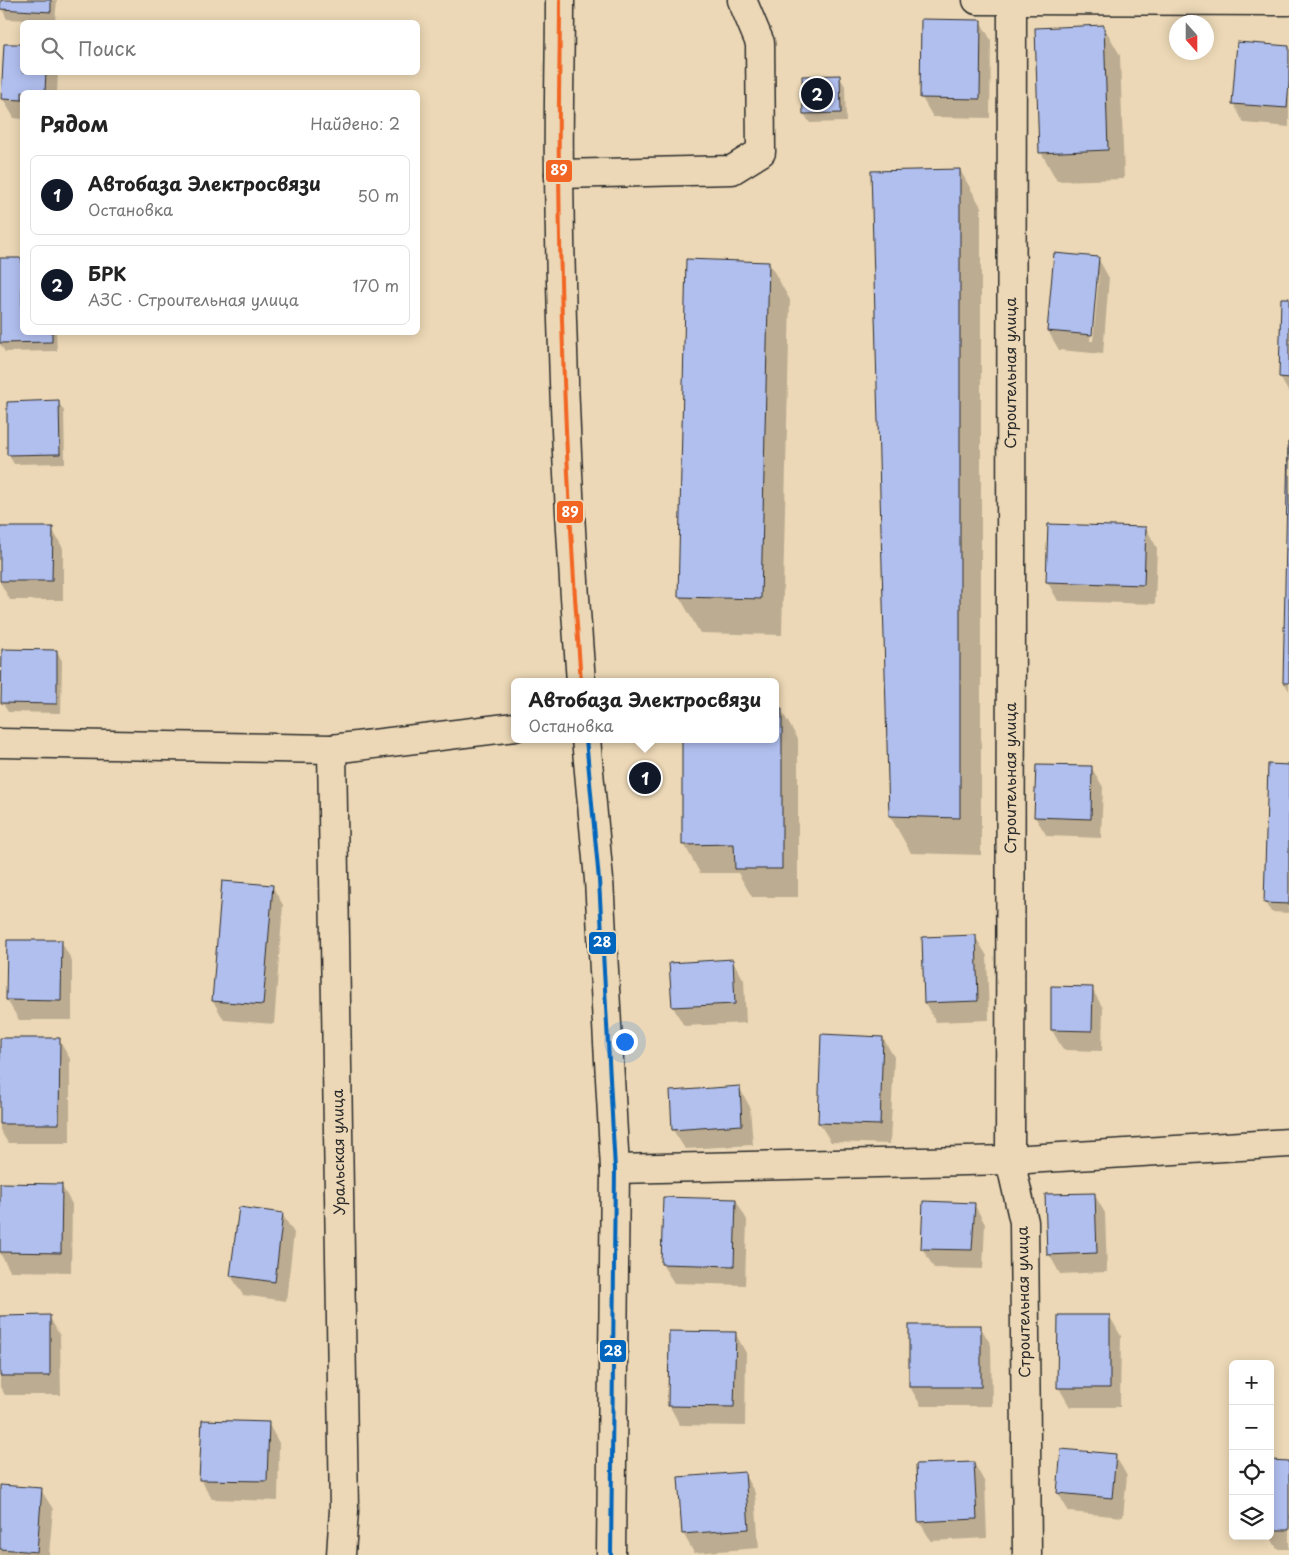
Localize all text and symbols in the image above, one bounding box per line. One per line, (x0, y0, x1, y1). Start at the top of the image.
north arrow (1169, 15, 1214, 60)
search box (20, 20, 420, 75)
icon: search (38, 34, 66, 62)
text: Поиск (78, 34, 136, 62)
pin: 2 (801, 75, 833, 113)
text: Рядом (40, 107, 108, 139)
text: Найдено: 2 (310, 111, 400, 135)
line badge: 89 (545, 159, 573, 183)
text: 89 (550, 159, 568, 180)
text: Автобаза Электросвязи (88, 169, 321, 197)
text: 1 (53, 183, 61, 207)
text: 50 m (358, 183, 399, 207)
text: Остановка (88, 197, 173, 221)
text: БРК (88, 259, 126, 287)
text: 2 (51, 273, 63, 297)
text: 170 m (353, 273, 399, 297)
text: АЗС · Строительная улица (88, 287, 299, 311)
street label: Строительная улица (998, 297, 1021, 449)
line badge: 89 (556, 500, 584, 524)
text: 89 (561, 501, 579, 522)
popup (511, 678, 779, 743)
text: Автобаза Электросвязи (529, 685, 761, 713)
street label: Строительная улица (998, 702, 1021, 854)
text: Остановка (529, 713, 614, 737)
pin: 1 (629, 759, 661, 797)
line badge: 28 (588, 931, 617, 955)
text: 28 (593, 931, 612, 952)
your location (612, 1029, 638, 1055)
street label: Уральская улица (325, 1088, 350, 1215)
street label: Строительная улица (1010, 1226, 1035, 1378)
line badge: 28 (599, 1339, 627, 1363)
text: 28 (604, 1340, 623, 1361)
map controls (1229, 1360, 1274, 1540)
button: + (1229, 1360, 1274, 1405)
button: − (1229, 1405, 1274, 1450)
button: locate (1229, 1450, 1274, 1495)
button: layers (1229, 1495, 1274, 1540)

